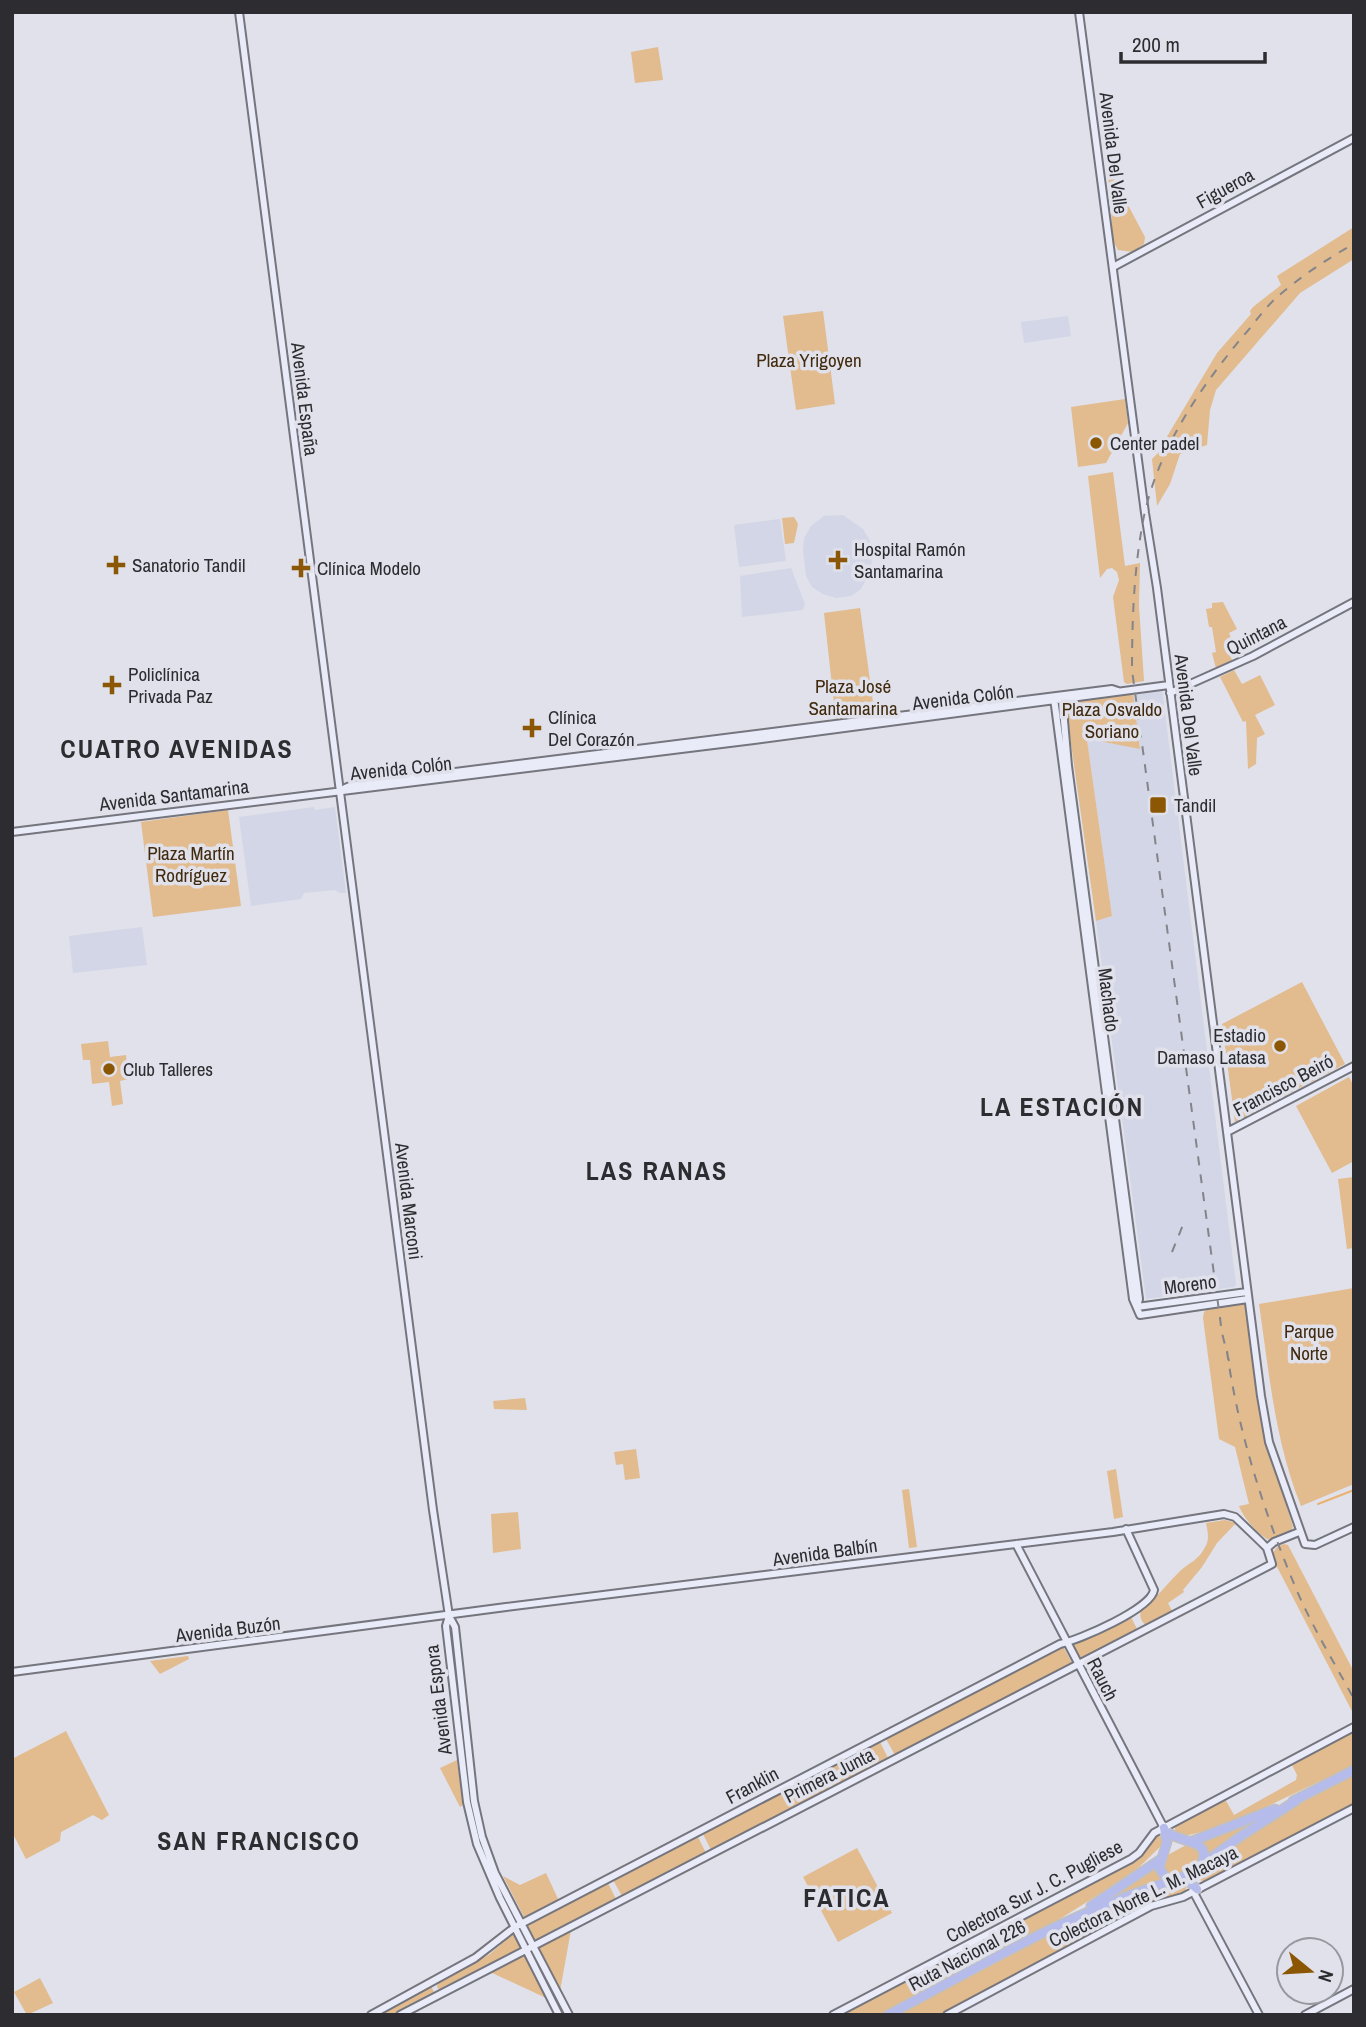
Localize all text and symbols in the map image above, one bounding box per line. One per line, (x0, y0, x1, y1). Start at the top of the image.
scale bar (1121, 21, 1264, 65)
text: 200 m (1132, 30, 1180, 59)
street label: Avenida Del Valle (1094, 90, 1134, 215)
street label: Figueroa (1191, 161, 1259, 214)
street label: Avenida España (285, 340, 325, 458)
park label: Plaza Yrigoyen (756, 347, 862, 373)
place label: Center padel (1110, 430, 1199, 456)
marker: Center padel (1088, 435, 1104, 451)
place label: Hospital Ramón Santamarina (854, 536, 966, 584)
marker: Hospital Ramón Santamarina (828, 550, 848, 570)
place label: Sanatorio Tandil (132, 552, 246, 578)
marker: Sanatorio Tandil (106, 555, 126, 575)
place label: Clínica Modelo (317, 555, 421, 581)
marker: Clínica Modelo (291, 558, 311, 578)
street label: Quintana (1222, 609, 1291, 661)
street label: Avenida Del Valle (1169, 652, 1209, 777)
place label: Policlínica Privada Paz (128, 661, 213, 709)
park label: Plaza José Santamarina (808, 673, 898, 721)
marker: Policlínica Privada Paz (102, 675, 122, 695)
street label: Avenida Colón (910, 678, 1015, 716)
park label: Plaza Osvaldo Soriano (1062, 696, 1162, 744)
place label: Clínica Del Corazón (548, 704, 635, 752)
marker: Clínica Del Corazón (522, 718, 542, 738)
district label: CUATRO AVENIDAS (60, 731, 294, 766)
street label: Avenida Colón (348, 750, 453, 786)
street label: Avenida Santamarina (97, 773, 251, 817)
place label: Tandil (1174, 792, 1216, 818)
marker: Tandil (1148, 795, 1168, 815)
park label: Plaza Martín Rodríguez (147, 840, 235, 888)
street label: Machado (1092, 967, 1126, 1033)
place label: Estadio Damaso Latasa (1157, 1022, 1266, 1070)
marker: Estadio Damaso Latasa (1272, 1038, 1288, 1054)
street label: Francisco Beiró (1228, 1048, 1338, 1122)
place label: Club Talleres (123, 1056, 213, 1082)
marker: Club Talleres (101, 1061, 117, 1077)
district label: LA ESTACIÓN (980, 1089, 1144, 1124)
street label: Avenida Marconi (389, 1140, 429, 1261)
district label: LAS RANAS (586, 1153, 728, 1188)
street label: Moreno (1162, 1268, 1218, 1300)
park label: Parque Norte (1284, 1318, 1334, 1366)
street label: Avenida Balbín (770, 1532, 879, 1572)
street label: Avenida Buzón (173, 1610, 282, 1648)
street label: Avenida Espora (418, 1643, 458, 1757)
street label: Rauch (1081, 1653, 1125, 1705)
street label: Primera Junta (780, 1741, 879, 1809)
street label: Franklin (721, 1760, 783, 1810)
district label: SAN FRANCISCO (157, 1823, 361, 1858)
street label: Colectora Sur J. C. Pugliese (941, 1833, 1127, 1949)
street label: Colectora Norte L. M. Macaya (1044, 1839, 1242, 1953)
district label: FATICA (803, 1880, 891, 1915)
street label: Ruta Nacional 226 (904, 1913, 1030, 1997)
north arrow (1275, 1936, 1345, 2006)
text: N (1312, 1967, 1340, 1986)

